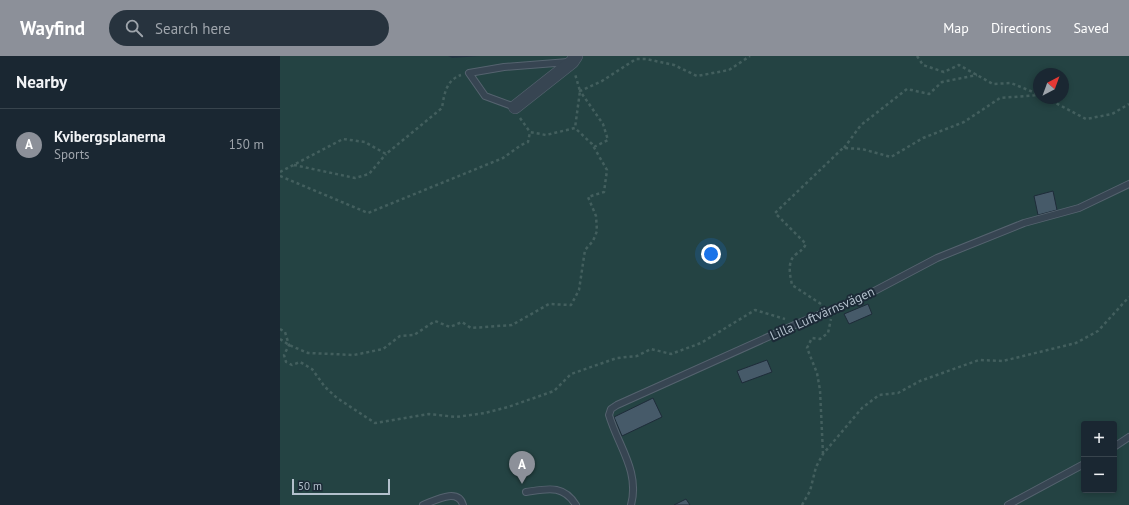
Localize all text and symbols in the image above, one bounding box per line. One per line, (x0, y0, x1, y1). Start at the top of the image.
search box (109, 10, 389, 46)
text: Wayfind (20, 16, 85, 40)
icon: search (123, 17, 145, 39)
text: Search here (155, 19, 231, 38)
text: Map (943, 19, 969, 37)
text: Directions (991, 19, 1051, 37)
text: Saved (1073, 19, 1109, 37)
north arrow (1033, 68, 1069, 104)
text: Nearby (16, 71, 67, 93)
text: Kvibergsplanerna (54, 127, 166, 146)
text: A (25, 136, 33, 153)
text: 150 m (229, 136, 264, 153)
text: Sports (54, 146, 90, 163)
your location (701, 244, 721, 264)
street label: Lilla Luftvärnsvägen (767, 283, 877, 344)
map controls (1081, 421, 1117, 493)
button: + (1081, 421, 1117, 457)
pin: A (509, 451, 535, 484)
button: − (1081, 457, 1117, 493)
scale bar (292, 477, 390, 496)
text: 50 m (298, 479, 322, 493)

